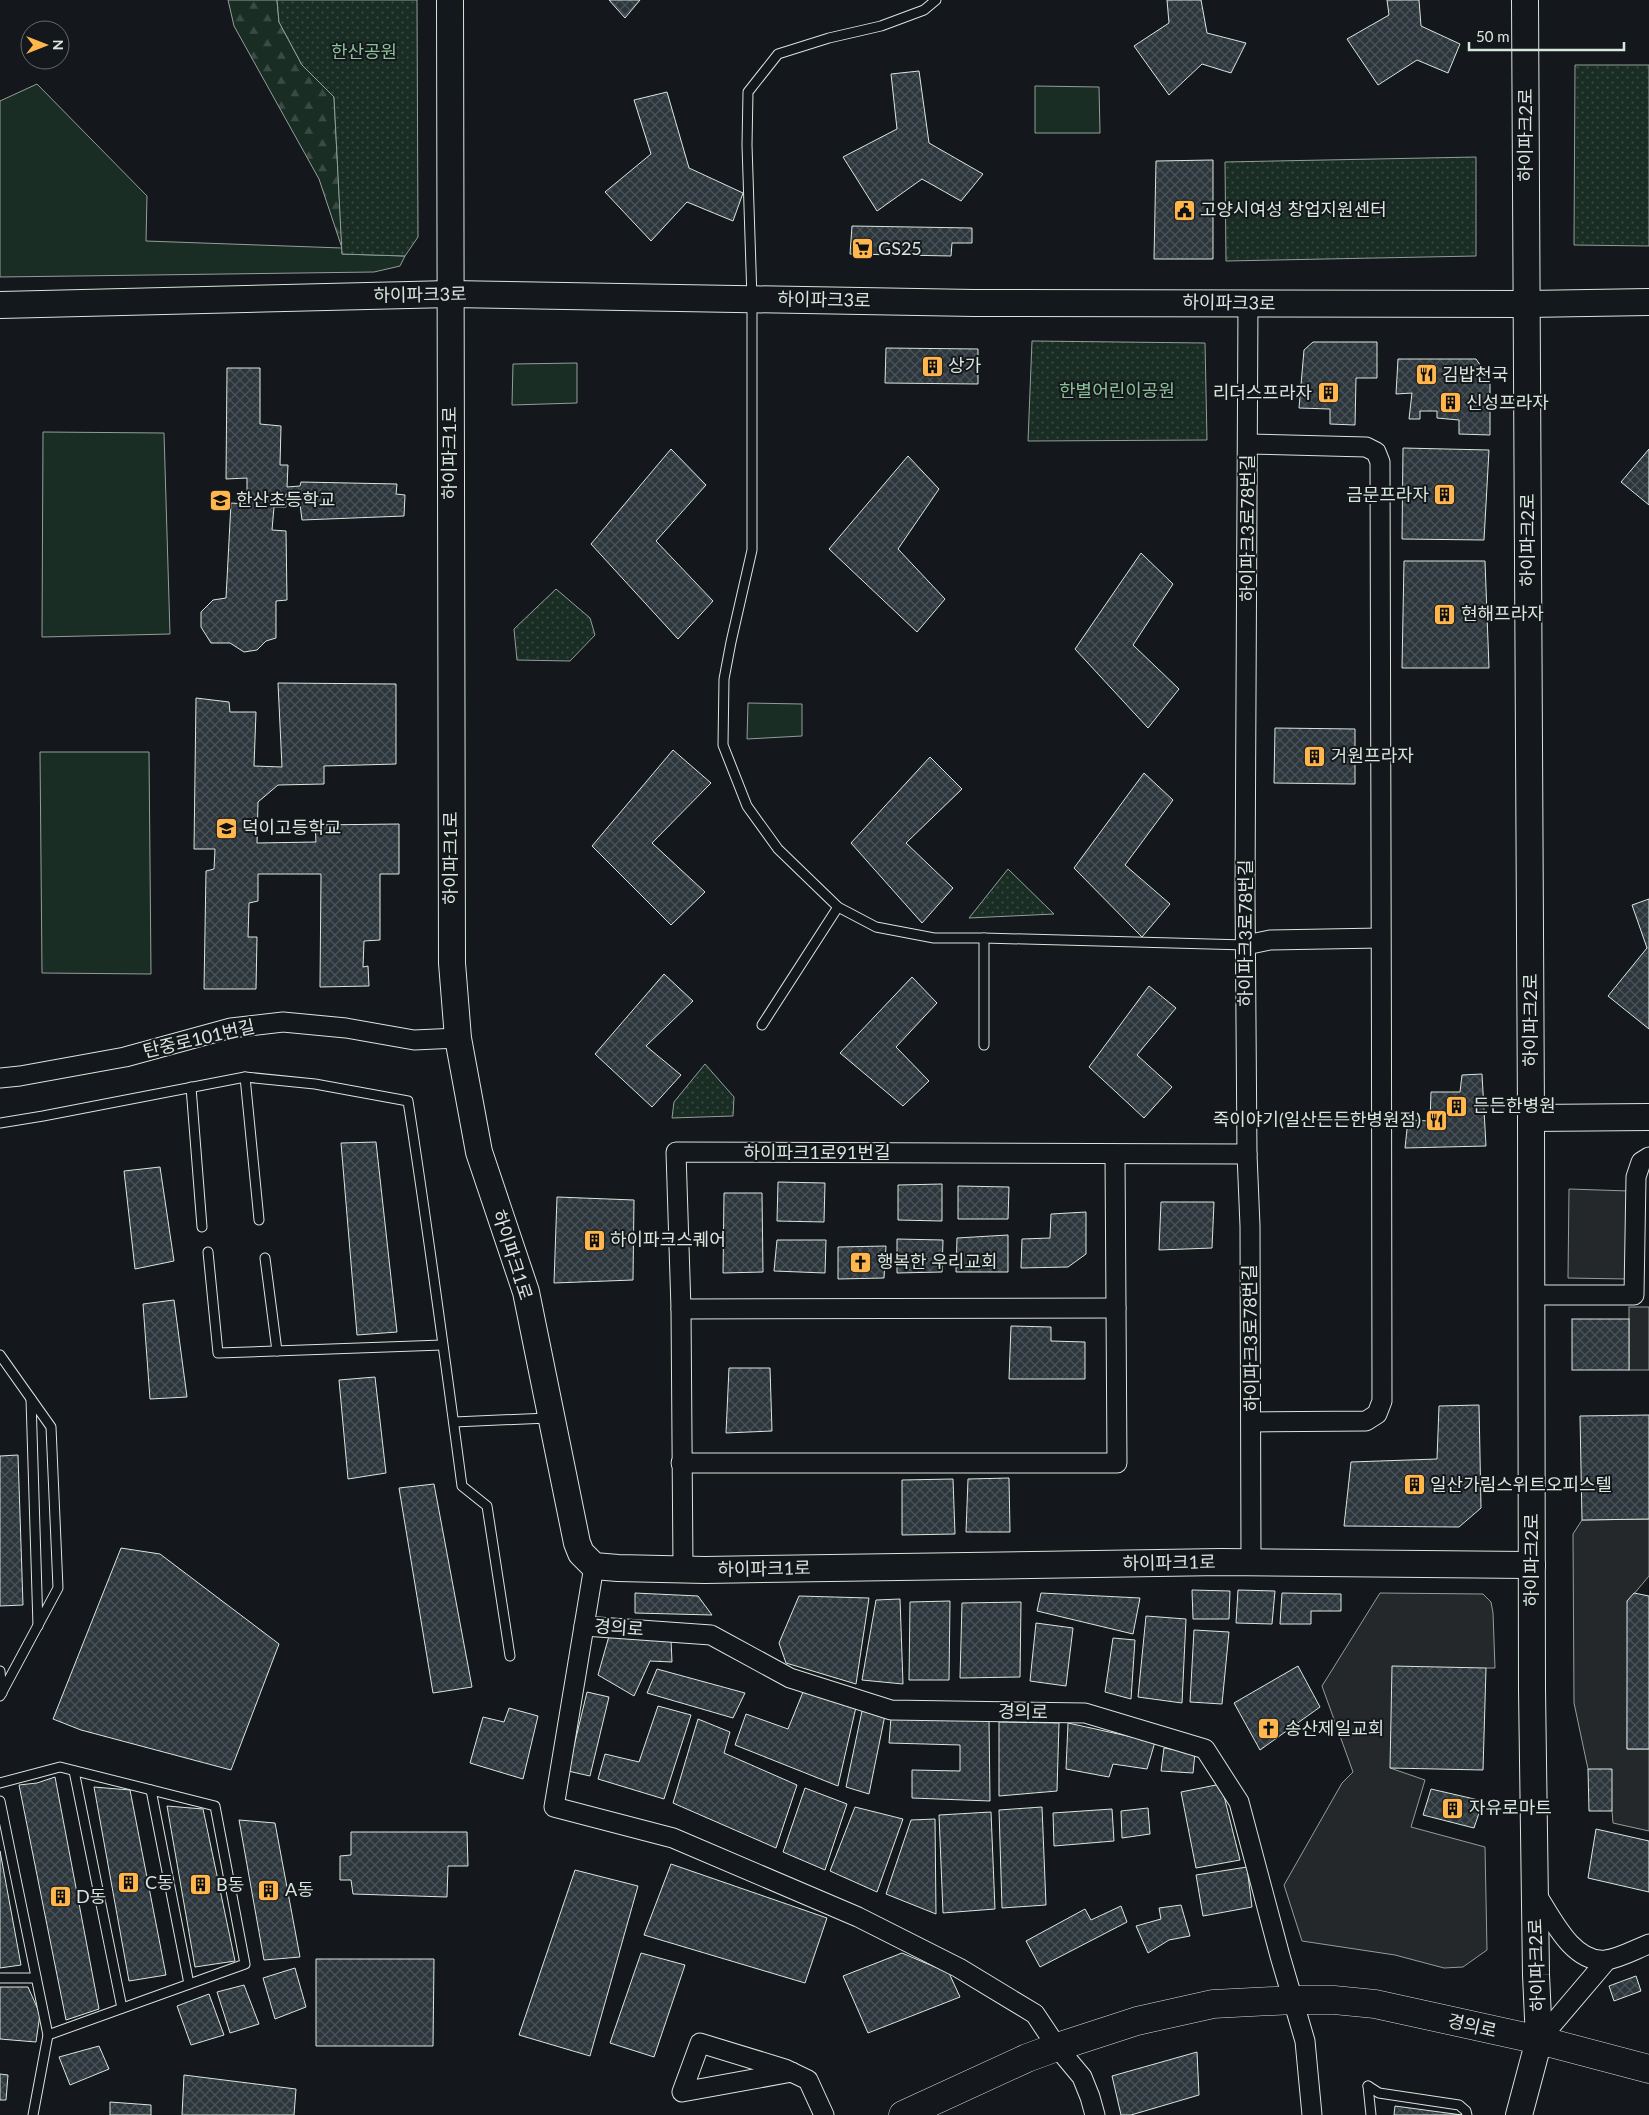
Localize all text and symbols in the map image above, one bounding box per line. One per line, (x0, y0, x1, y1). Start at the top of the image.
north arrow (20, 20, 70, 70)
scale bar (1469, 20, 1624, 52)
text: 50 m (1476, 27, 1510, 45)
text: N (50, 40, 67, 50)
park label: 한산공원 (331, 40, 397, 62)
street label: 하이파크2로 (1514, 88, 1536, 182)
public building icon: 고양시여성 창업지원센터 (1172, 198, 1196, 222)
place label: 고양시여성 창업지원센터 (1200, 198, 1387, 220)
supermarket icon: GS25 (850, 237, 874, 261)
place label: GS25 (878, 237, 922, 259)
street label: 하이파크3로 (373, 282, 467, 306)
street label: 하이파크3로 (777, 287, 871, 311)
street label: 하이파크3로 (1182, 290, 1276, 314)
building icon: 상가 (920, 354, 944, 378)
place label: 상가 (948, 354, 982, 376)
restaurant icon: 김밥천국 (1414, 363, 1438, 387)
place label: 김밥천국 (1442, 363, 1508, 385)
park label: 한별어린이공원 (1059, 379, 1175, 401)
place label: 리더스프라자 (1213, 381, 1312, 403)
building icon: 리더스프라자 (1316, 381, 1340, 405)
building icon: 신성프라자 (1438, 391, 1462, 415)
place label: 신성프라자 (1466, 391, 1549, 413)
street label: 하이파크1로 (438, 406, 460, 500)
street label: 하이파크3로78번길 (1236, 454, 1258, 602)
place label: 금문프라자 (1346, 483, 1429, 505)
building icon: 금문프라자 (1433, 483, 1457, 507)
school or university icon: 한산초등학교 (208, 488, 232, 512)
place label: 한산초등학교 (236, 488, 335, 510)
street label: 하이파크2로 (1516, 493, 1538, 587)
building icon: 현해프라자 (1433, 602, 1457, 626)
place label: 현해프라자 (1461, 602, 1544, 624)
building icon: 거원프라자 (1303, 744, 1327, 768)
place label: 거원프라자 (1331, 744, 1414, 766)
street label: 하이파크1로 (439, 811, 461, 905)
school or university icon: 덕이고등학교 (214, 816, 238, 840)
place label: 덕이고등학교 (242, 816, 341, 838)
street label: 하이파크3로78번길 (1234, 859, 1256, 1007)
street label: 하이파크2로 (1519, 973, 1541, 1067)
street label: 탄중로101번길 (141, 1014, 257, 1062)
building icon: 든든한병원 (1445, 1094, 1469, 1118)
place label: 든든한병원 (1473, 1094, 1556, 1116)
place label: 죽이야기(일산든든한병원점) (1213, 1108, 1421, 1130)
restaurant icon: 죽이야기(일산든든한병원점) (1425, 1108, 1449, 1132)
street label: 하이파크1로91번길 (743, 1141, 891, 1163)
street label: 하이파크1로 (488, 1207, 538, 1302)
building icon: 하이파크스퀘어 (582, 1228, 606, 1252)
place label: 하이파크스퀘어 (610, 1228, 726, 1250)
church icon: 행복한 우리교회 (849, 1250, 873, 1274)
place label: 행복한 우리교회 (877, 1250, 998, 1272)
street label: 하이파크3로78번길 (1238, 1264, 1262, 1412)
building icon: 일산가림스위트오피스텔 (1402, 1473, 1426, 1497)
place label: 일산가림스위트오피스텔 (1430, 1473, 1612, 1495)
street label: 하이파크2로 (1520, 1513, 1542, 1607)
street label: 하이파크1로 (1122, 1550, 1216, 1574)
street label: 하이파크1로 (717, 1556, 811, 1580)
street label: 경의로 (594, 1614, 645, 1640)
street label: 경의로 (998, 1700, 1048, 1722)
church icon: 송산제일교회 (1257, 1717, 1281, 1741)
place label: 송산제일교회 (1285, 1717, 1384, 1739)
building icon: 자유로마트 (1441, 1796, 1465, 1820)
place label: 자유로마트 (1469, 1796, 1552, 1818)
building icon: C동 (117, 1871, 141, 1895)
place label: C동 (145, 1871, 174, 1893)
building icon: B동 (188, 1873, 212, 1897)
place label: B동 (216, 1873, 244, 1895)
building icon: A동 (257, 1878, 281, 1902)
place label: A동 (285, 1878, 314, 1900)
building icon: D동 (48, 1885, 72, 1909)
place label: D동 (76, 1885, 106, 1907)
street label: 하이파크2로 (1523, 1918, 1549, 2012)
street label: 경의로 (1446, 2009, 1499, 2041)

